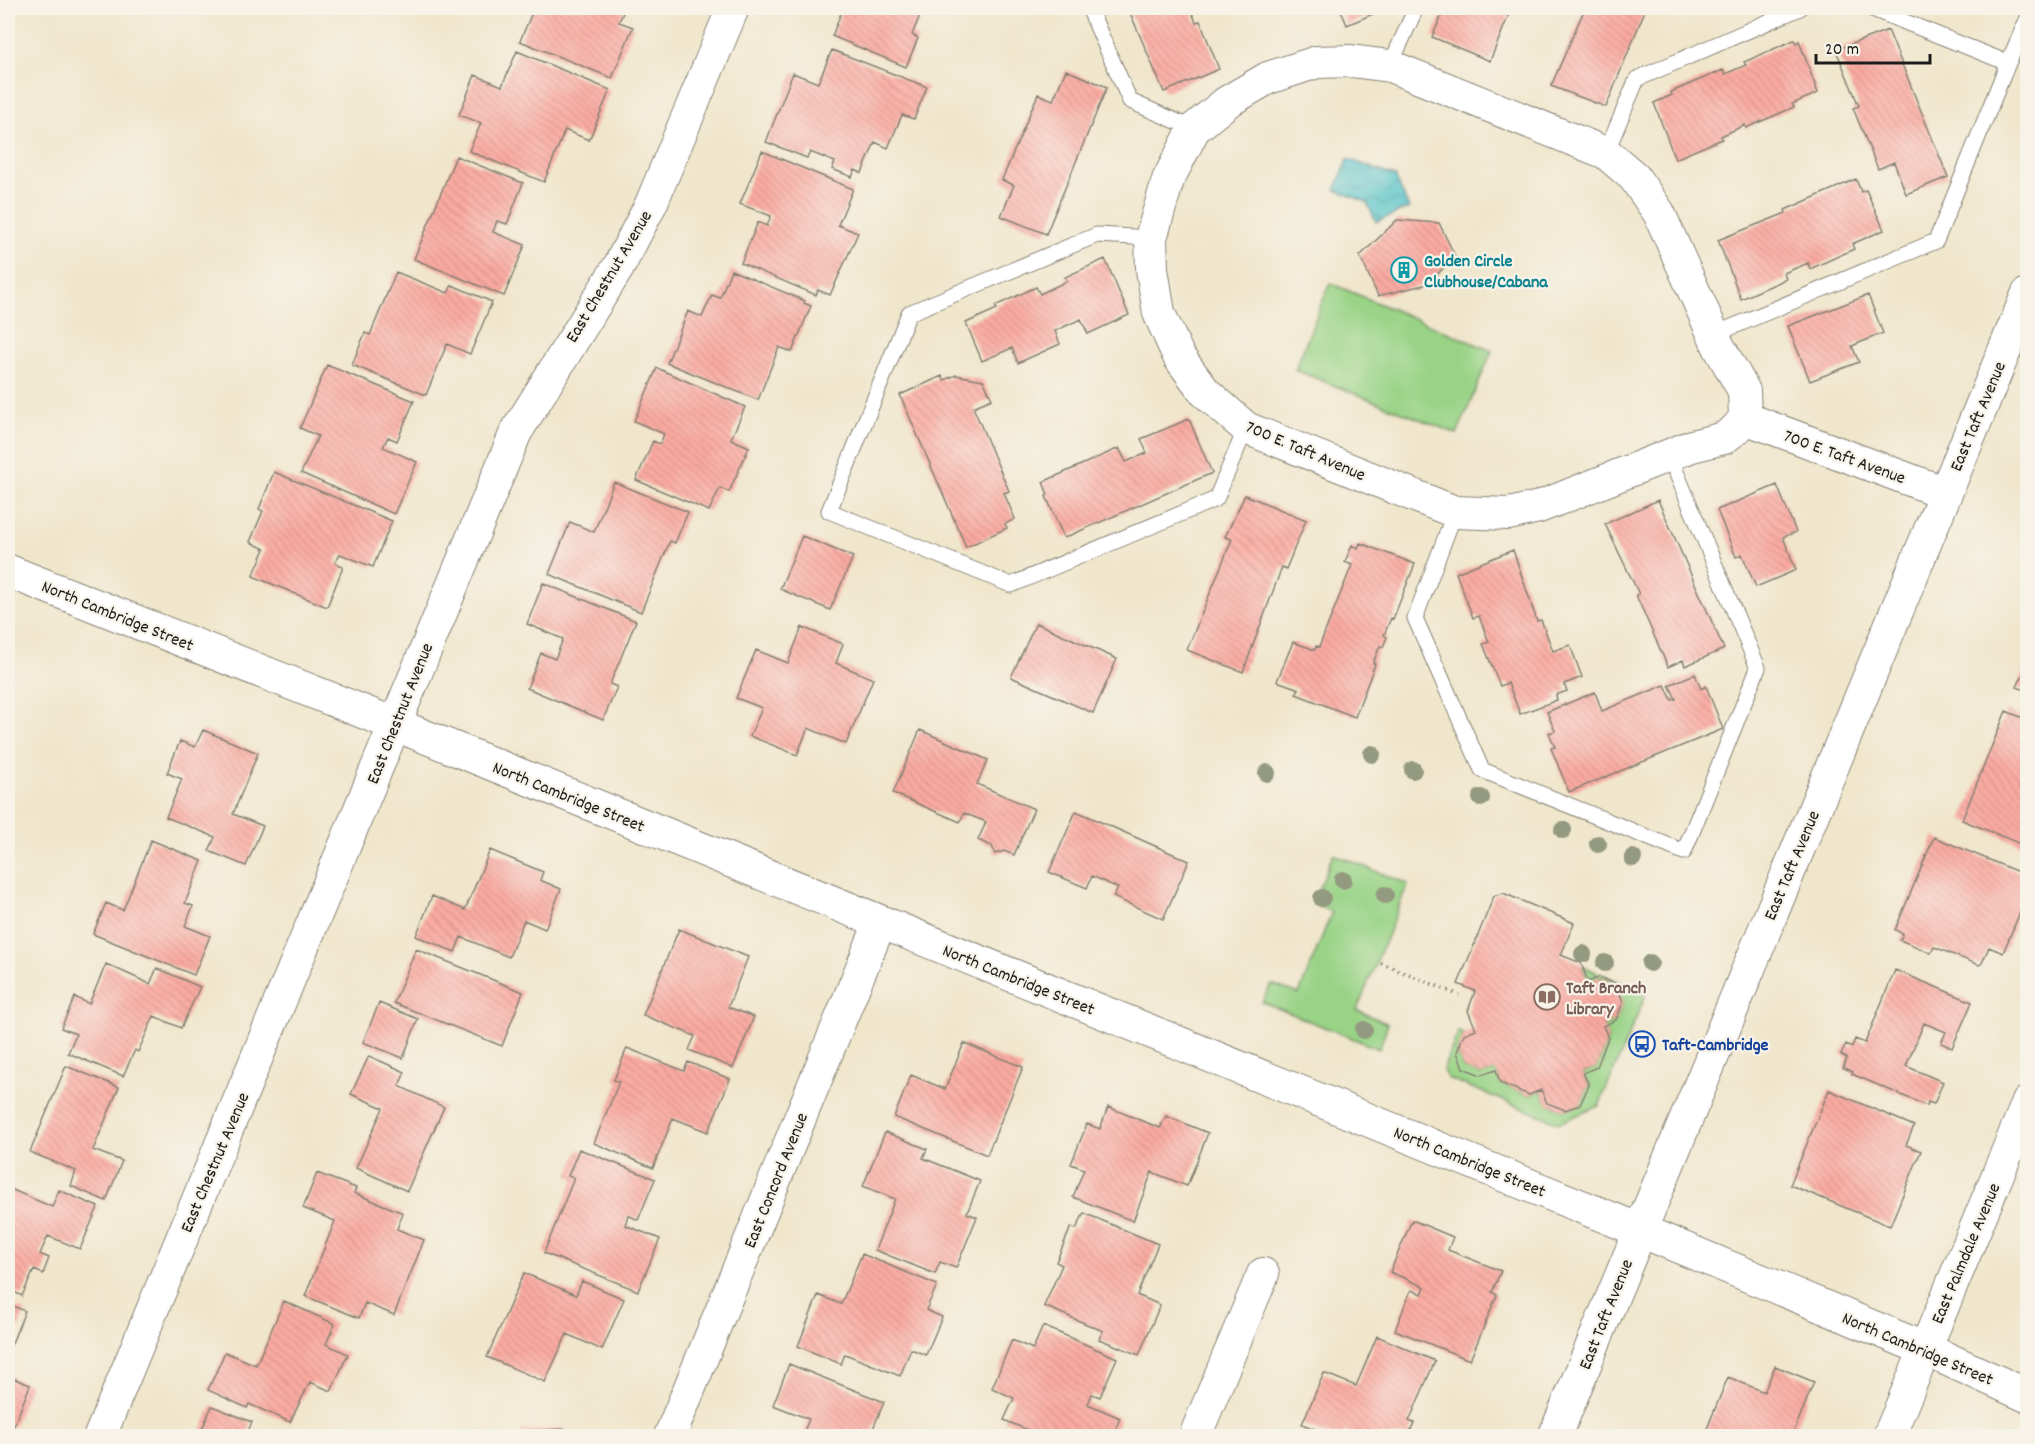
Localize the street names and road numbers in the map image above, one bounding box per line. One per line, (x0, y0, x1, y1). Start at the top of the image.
street label: East Chestnut Avenue (561, 206, 660, 348)
street label: East Taft Avenue (1945, 358, 2014, 476)
street label: 700 E. Taft Avenue (1241, 416, 1369, 489)
street label: 700 E. Taft Avenue (1780, 425, 1909, 492)
street label: North Cambridge Street (37, 575, 197, 659)
street label: East Chestnut Avenue (362, 639, 441, 788)
street label: North Cambridge Street (488, 756, 648, 840)
street label: East Taft Avenue (1759, 807, 1828, 925)
street label: North Cambridge Street (938, 939, 1098, 1023)
street label: East Chestnut Avenue (175, 1089, 257, 1237)
street label: East Concord Avenue (739, 1109, 816, 1252)
street label: North Cambridge Street (1389, 1121, 1549, 1205)
street label: East Palmdale Avenue (1926, 1180, 2008, 1328)
street label: East Taft Avenue (1574, 1256, 1641, 1374)
street label: North Cambridge Street (1837, 1307, 1997, 1394)

